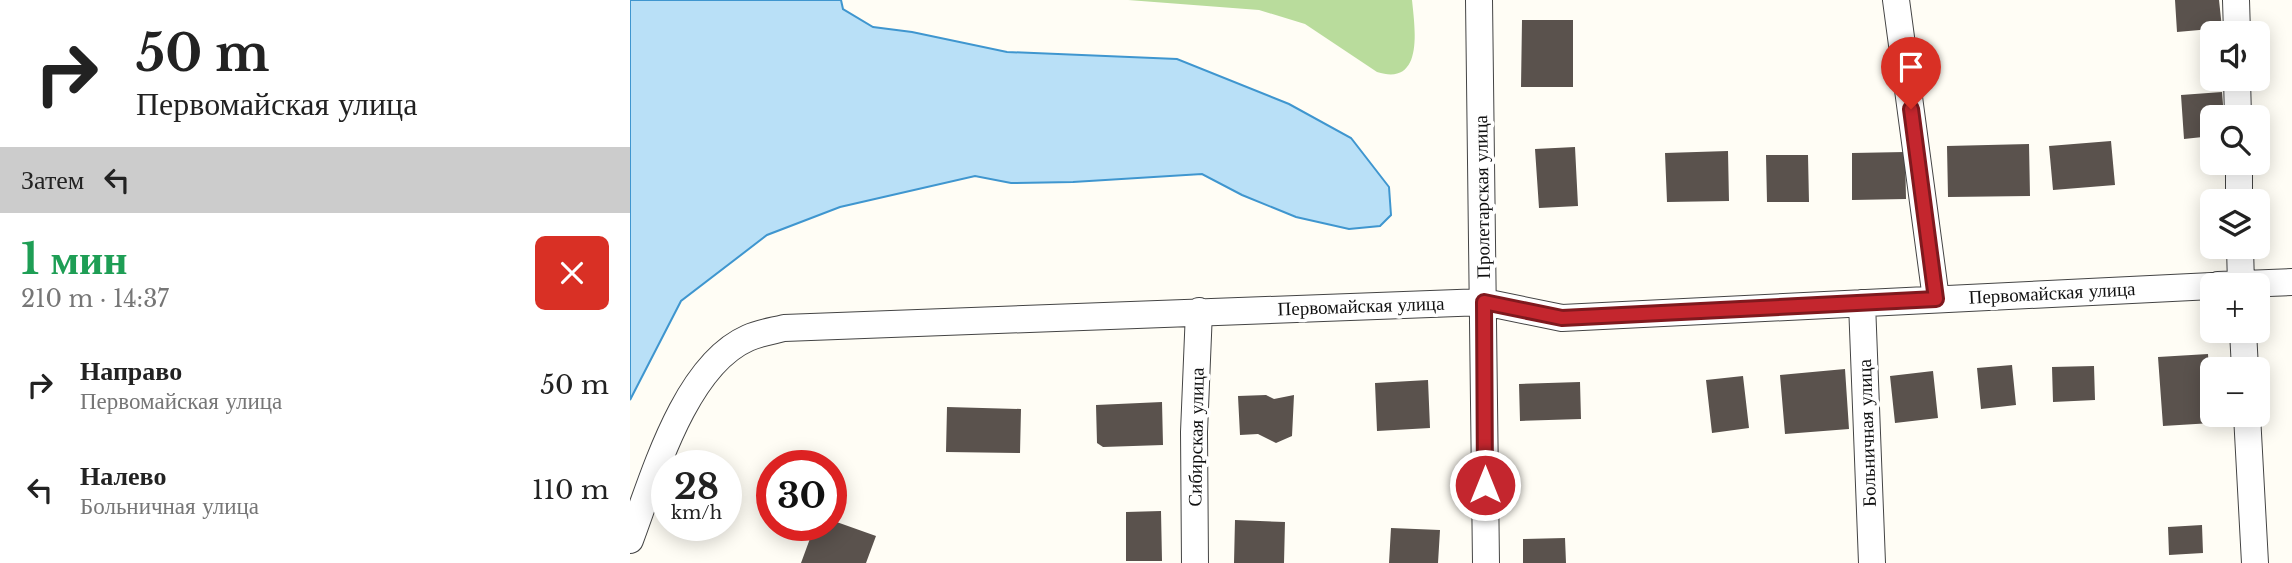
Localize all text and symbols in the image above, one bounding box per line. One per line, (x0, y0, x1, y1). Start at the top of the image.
map controls (2200, 21, 2270, 427)
button: sound (2200, 21, 2270, 91)
text: 50 m (136, 23, 269, 84)
icon: right (21, 28, 112, 119)
pin (1881, 37, 1941, 109)
icon: arrive (1892, 48, 1930, 86)
text: Первомайская улица (136, 84, 417, 124)
button: search (2200, 105, 2270, 175)
street label: Пролетарская улица (1469, 114, 1495, 279)
icon: left (98, 161, 136, 199)
text: Затем (21, 164, 84, 196)
button: layers (2200, 189, 2270, 259)
text: 1 мин (21, 233, 128, 285)
button: close (535, 236, 609, 310)
button: + (2200, 273, 2270, 343)
street label: Первомайская улица (1968, 277, 2137, 309)
text: 210 m · 14:37 (21, 285, 169, 313)
street label: Первомайская улица (1277, 292, 1445, 320)
text: Направо (80, 355, 182, 387)
button: − (2200, 357, 2270, 427)
street label: Больничная улица (1853, 358, 1881, 507)
icon: right (21, 366, 59, 404)
street label: Сибирская улица (1183, 367, 1209, 507)
text: 50 m (540, 369, 609, 401)
text: Первомайская улица (80, 387, 282, 415)
position arrow (1448, 448, 1522, 522)
speed limit sign: 30 (756, 450, 847, 541)
text: Налево (80, 460, 166, 492)
text: 28 (674, 465, 719, 508)
icon: left (21, 471, 59, 509)
text: 110 m (532, 474, 609, 506)
text: Больничная улица (80, 492, 259, 520)
text: km/h (671, 502, 722, 524)

